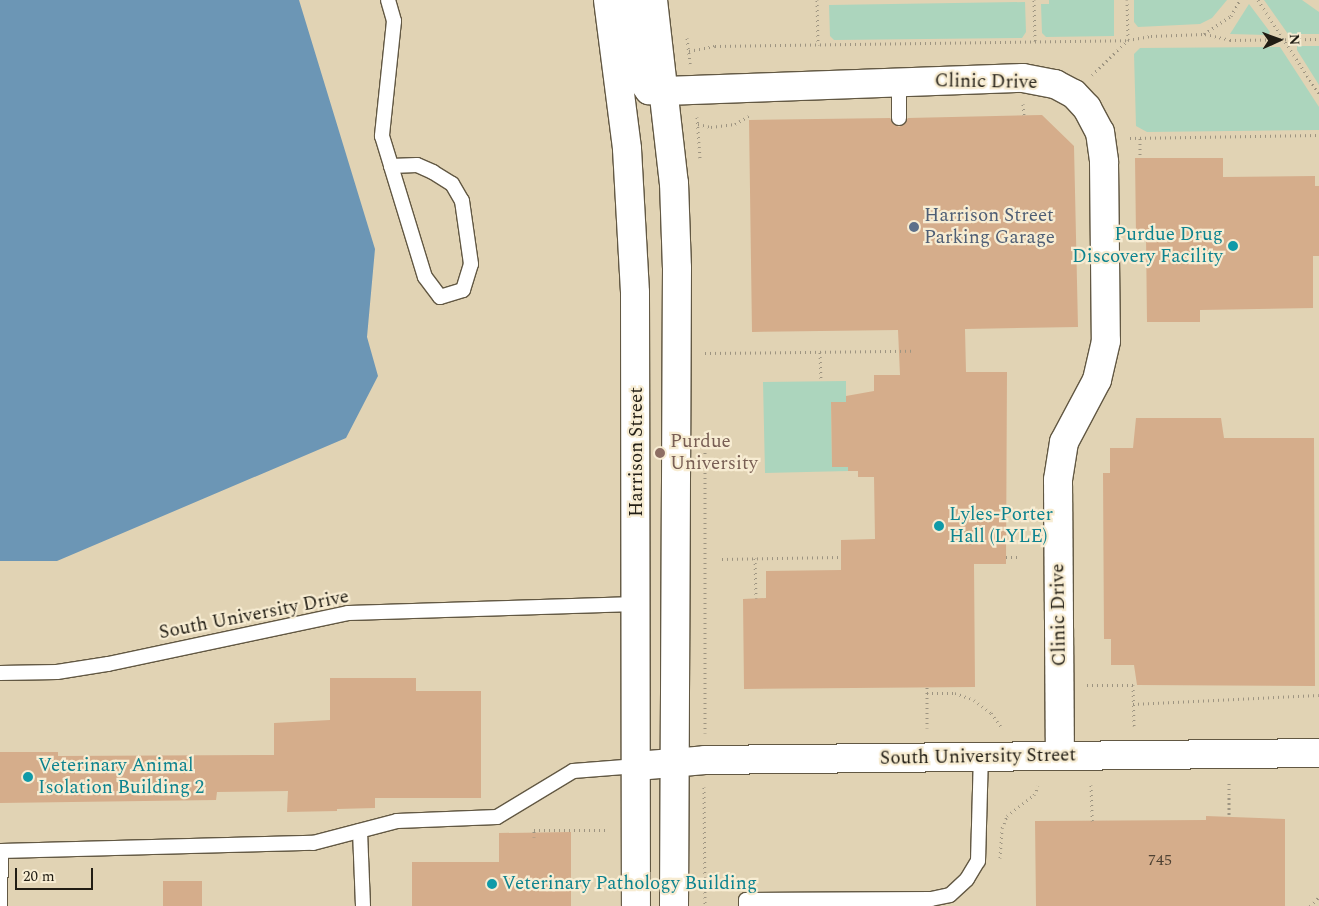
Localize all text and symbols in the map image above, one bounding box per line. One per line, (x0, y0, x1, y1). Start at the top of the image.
north arrow (1254, 15, 1304, 65)
text: N (1284, 33, 1305, 46)
street label: Clinic Drive (934, 70, 1038, 94)
place label: Harrison Street Parking Garage (924, 205, 1055, 249)
marker: Harrison Street Parking Garage (908, 221, 920, 233)
place label: Purdue Drug Discovery Facility (1072, 224, 1223, 268)
marker: Purdue Drug Discovery Facility (1227, 240, 1239, 252)
street label: Harrison Street (626, 387, 648, 517)
place label: Purdue University (670, 431, 758, 475)
marker: Purdue University (654, 447, 666, 459)
place label: Lyles-Porter Hall (LYLE) (949, 504, 1053, 548)
marker: Lyles-Porter Hall (LYLE) (933, 520, 945, 532)
street label: Clinic Drive (1047, 563, 1071, 667)
street label: South University Drive (157, 585, 351, 645)
street label: South University Street (880, 744, 1076, 770)
place label: Veterinary Animal Isolation Building 2 (38, 755, 204, 799)
marker: Veterinary Animal Isolation Building 2 (22, 771, 34, 783)
house number: 745 (1148, 850, 1172, 870)
scale bar (18, 858, 95, 890)
text: 20 m (23, 865, 55, 888)
place label: Veterinary Pathology Building (502, 873, 757, 895)
marker: Veterinary Pathology Building (486, 878, 498, 890)

